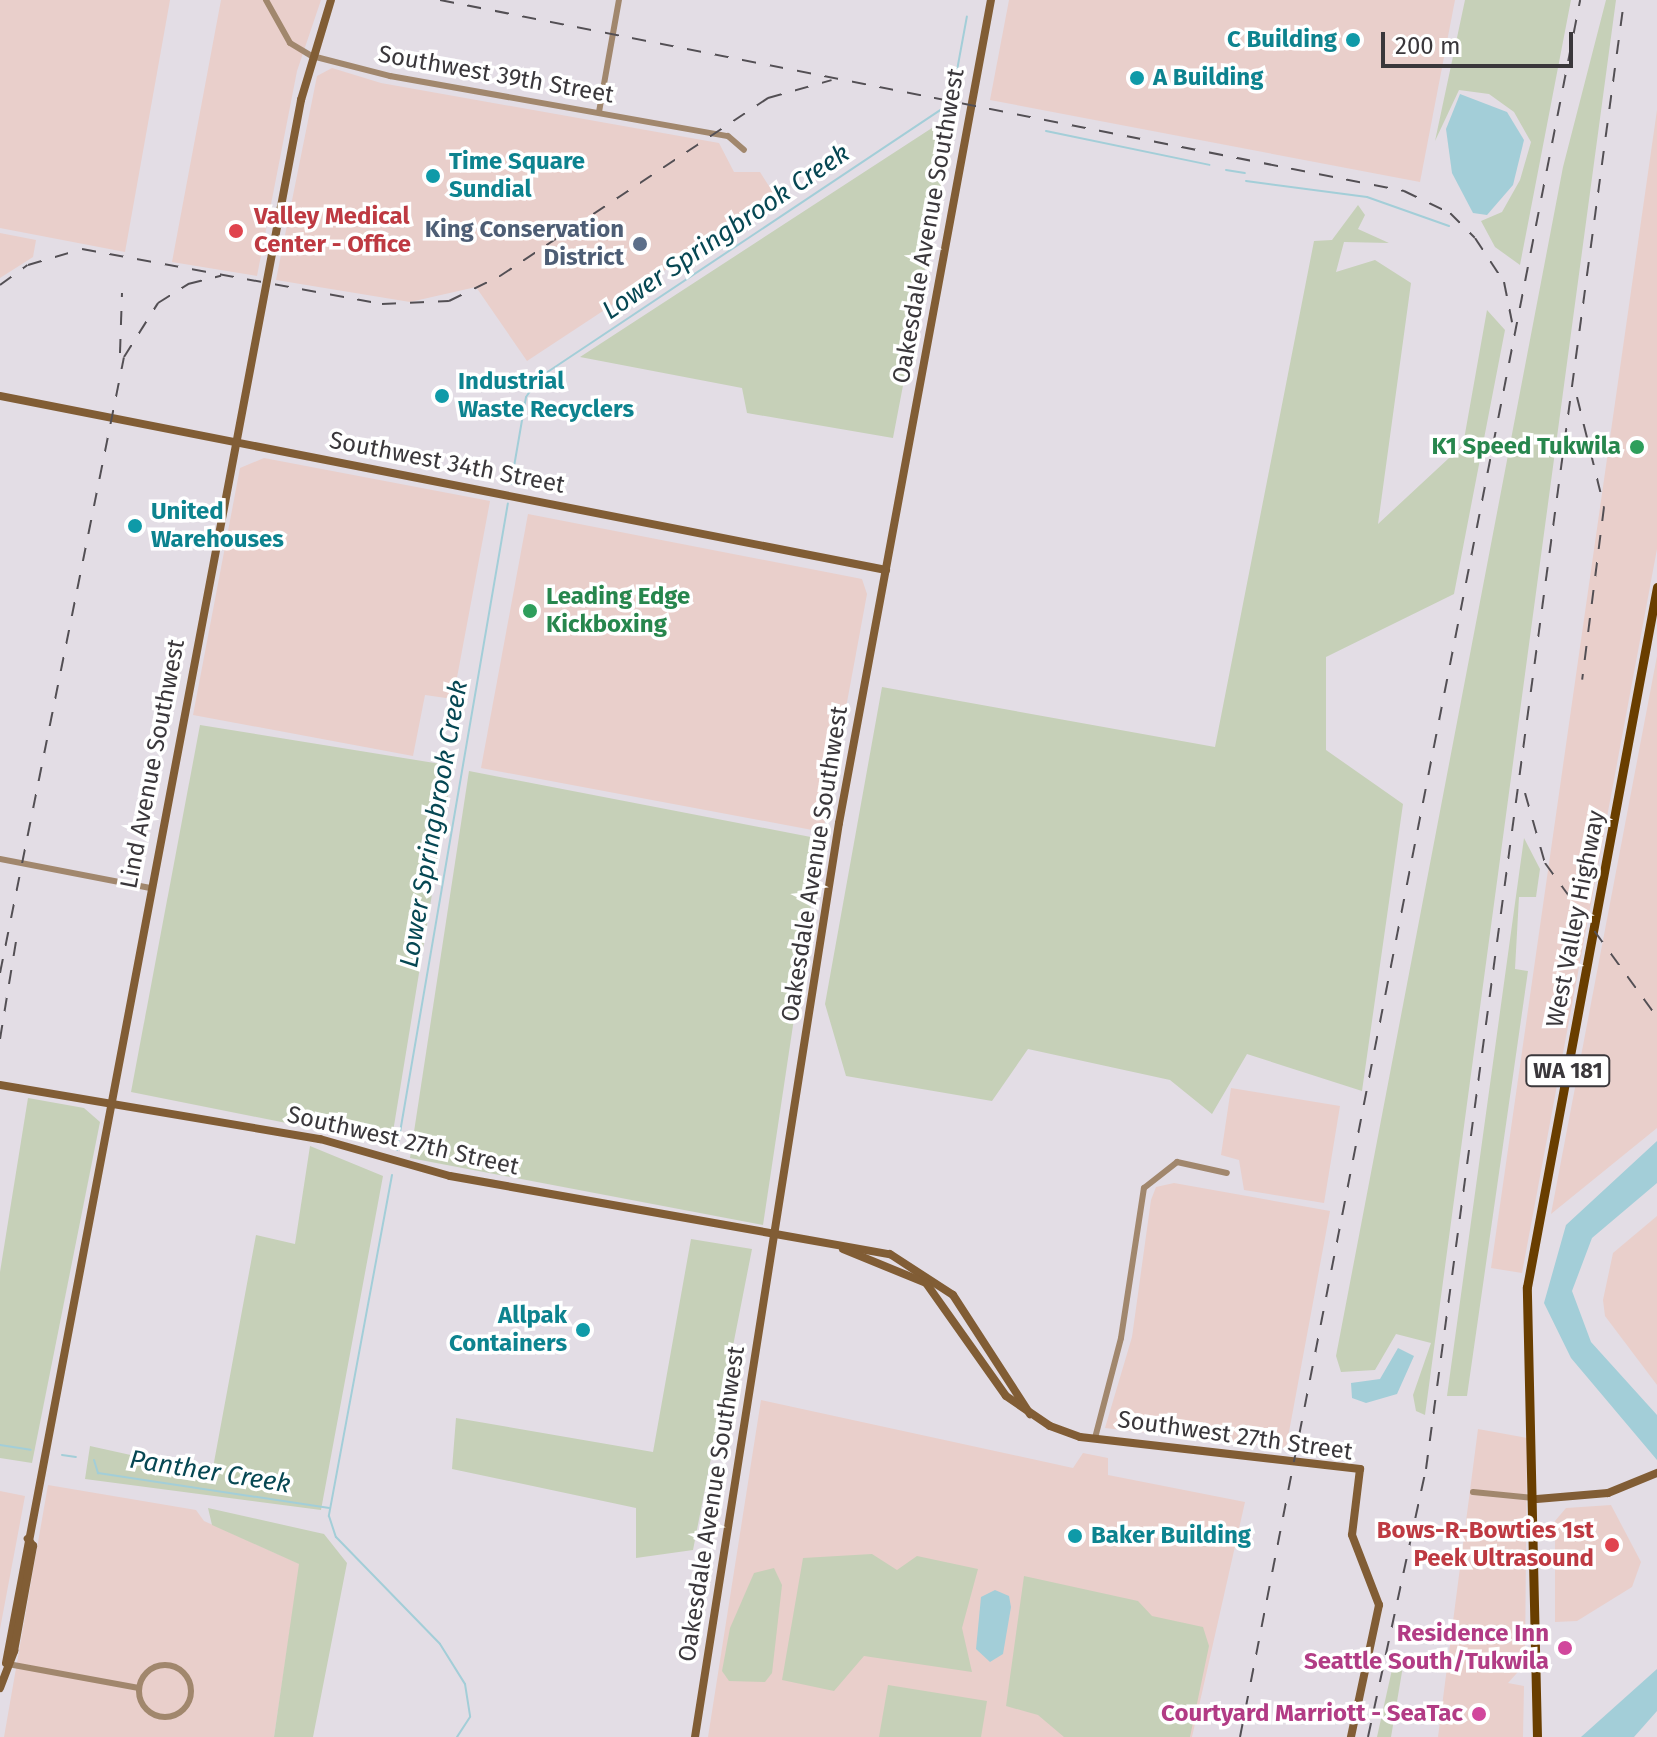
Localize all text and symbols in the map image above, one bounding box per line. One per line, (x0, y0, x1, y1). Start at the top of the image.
scale bar (1385, 16, 1577, 66)
place label: C Building (1227, 26, 1337, 54)
marker: C Building (1344, 31, 1362, 49)
text: 200 m (1395, 32, 1461, 60)
street label: Southwest 39th Street (376, 40, 616, 110)
place label: A Building (1153, 64, 1263, 92)
street label: Oakesdale Avenue Southwest (887, 66, 971, 386)
marker: A Building (1128, 69, 1146, 87)
water label: Lower Springbrook Creek (597, 138, 855, 326)
place label: Time Square Sundial (449, 148, 585, 204)
marker: Time Square Sundial (424, 167, 442, 185)
place label: Valley Medical Center - Office (254, 203, 411, 259)
place label: King Conservation District (425, 216, 624, 272)
marker: Valley Medical Center - Office (225, 220, 247, 242)
marker: King Conservation District (631, 235, 649, 253)
place label: Industrial Waste Recyclers (458, 368, 634, 424)
marker: Industrial Waste Recyclers (433, 387, 451, 405)
street label: Southwest 34th Street (327, 426, 567, 500)
place label: K1 Speed Tukwila (1432, 433, 1621, 461)
marker: K1 Speed Tukwila (1628, 438, 1646, 456)
place label: United Warehouses (151, 498, 284, 554)
marker: United Warehouses (126, 517, 144, 535)
place label: Leading Edge Kickboxing (546, 583, 690, 639)
marker: Leading Edge Kickboxing (521, 602, 539, 620)
street label: Lind Avenue Southwest (115, 637, 191, 891)
water label: Lower Springbrook Creek (393, 678, 475, 970)
street label: Oakesdale Avenue Southwest (776, 704, 854, 1024)
street label: West Valley Highway (1541, 808, 1611, 1030)
road number: WA 181 (1524, 1053, 1612, 1089)
street label: Southwest 27th Street (284, 1100, 522, 1182)
place label: Allpak Containers (449, 1302, 567, 1358)
marker: Allpak Containers (574, 1321, 592, 1339)
street label: Oakesdale Avenue Southwest (673, 1344, 751, 1664)
street label: Southwest 27th Street (1116, 1405, 1354, 1467)
water label: Panther Creek (127, 1444, 293, 1500)
place label: Bows-R-Bowties 1st Peek Ultrasound (1377, 1517, 1594, 1573)
place label: Baker Building (1091, 1522, 1251, 1550)
marker: Baker Building (1066, 1527, 1084, 1545)
marker: Bows-R-Bowties 1st Peek Ultrasound (1601, 1534, 1623, 1556)
place label: Residence Inn Seattle South/Tukwila (1304, 1620, 1549, 1676)
marker: Residence Inn Seattle South/Tukwila (1556, 1639, 1574, 1657)
place label: Courtyard Marriott - SeaTac (1161, 1700, 1463, 1728)
marker: Courtyard Marriott - SeaTac (1470, 1705, 1488, 1723)

